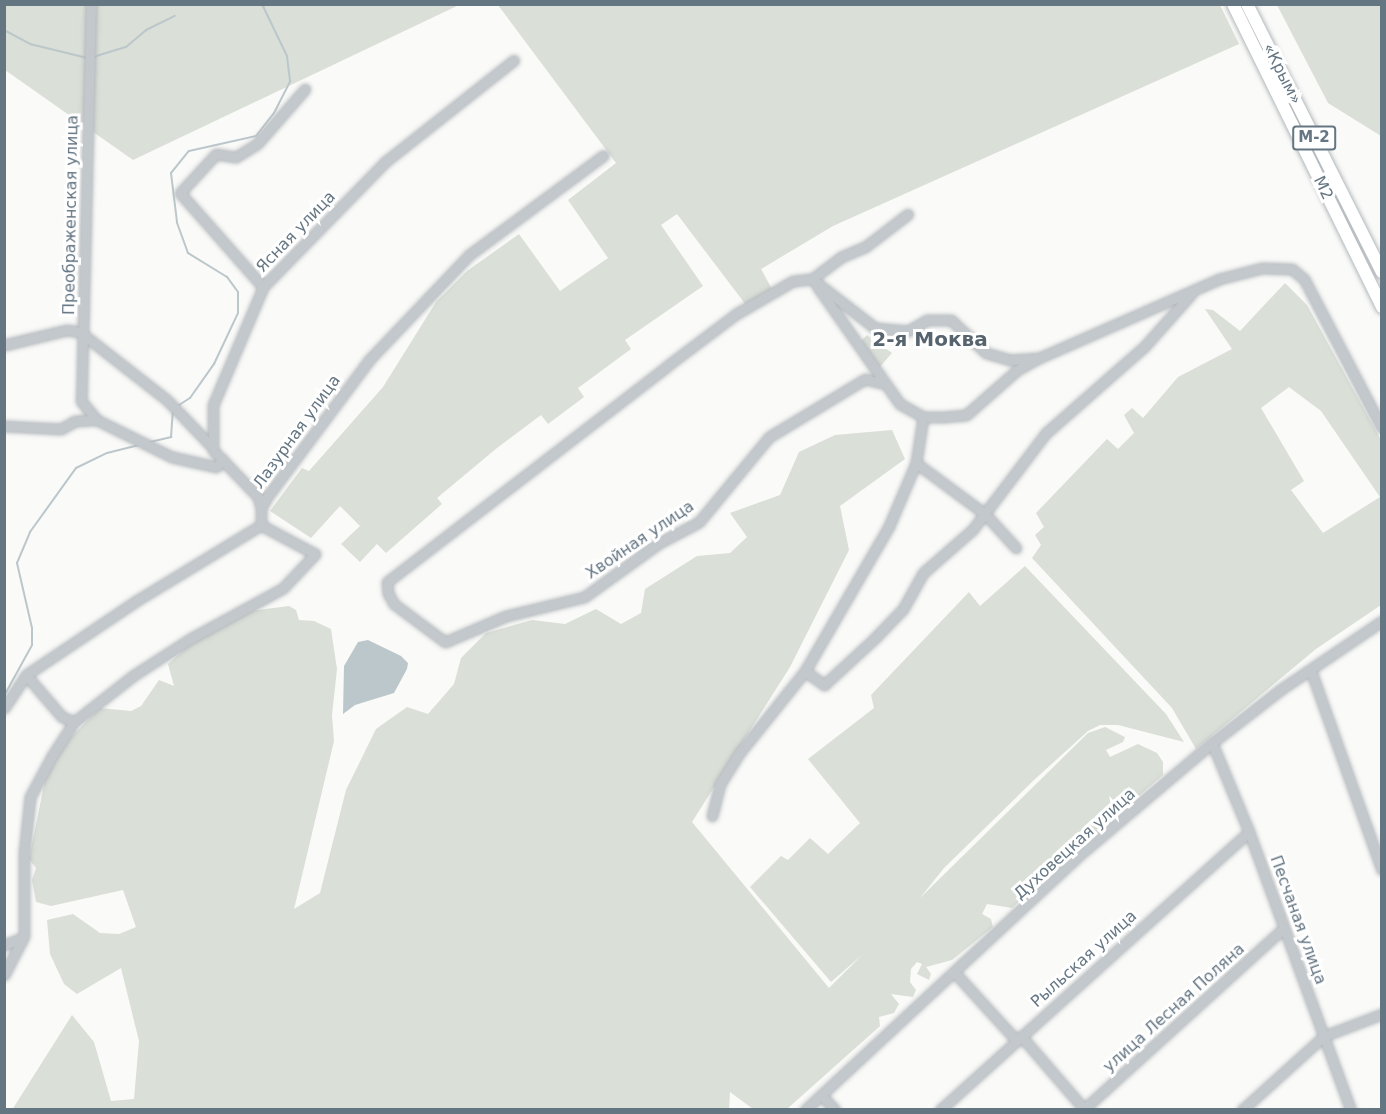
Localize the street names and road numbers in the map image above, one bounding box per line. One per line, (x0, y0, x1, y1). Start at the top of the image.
street label: «Крым» (1259, 40, 1305, 108)
street label: Преображенская улица (60, 115, 82, 315)
road number: М-2 (1292, 126, 1336, 150)
street label: М2 (1309, 173, 1337, 203)
street label: Ясная улица (252, 187, 340, 277)
street label: Лазурная улица (249, 371, 345, 493)
street label: Хвойная улица (582, 497, 698, 583)
street label: Духовецкая улица (1010, 785, 1140, 903)
street label: Песчаная улица (1266, 853, 1330, 987)
street label: Рыльская улица (1027, 906, 1141, 1012)
street label: улица Лесная Поляна (1099, 939, 1249, 1077)

